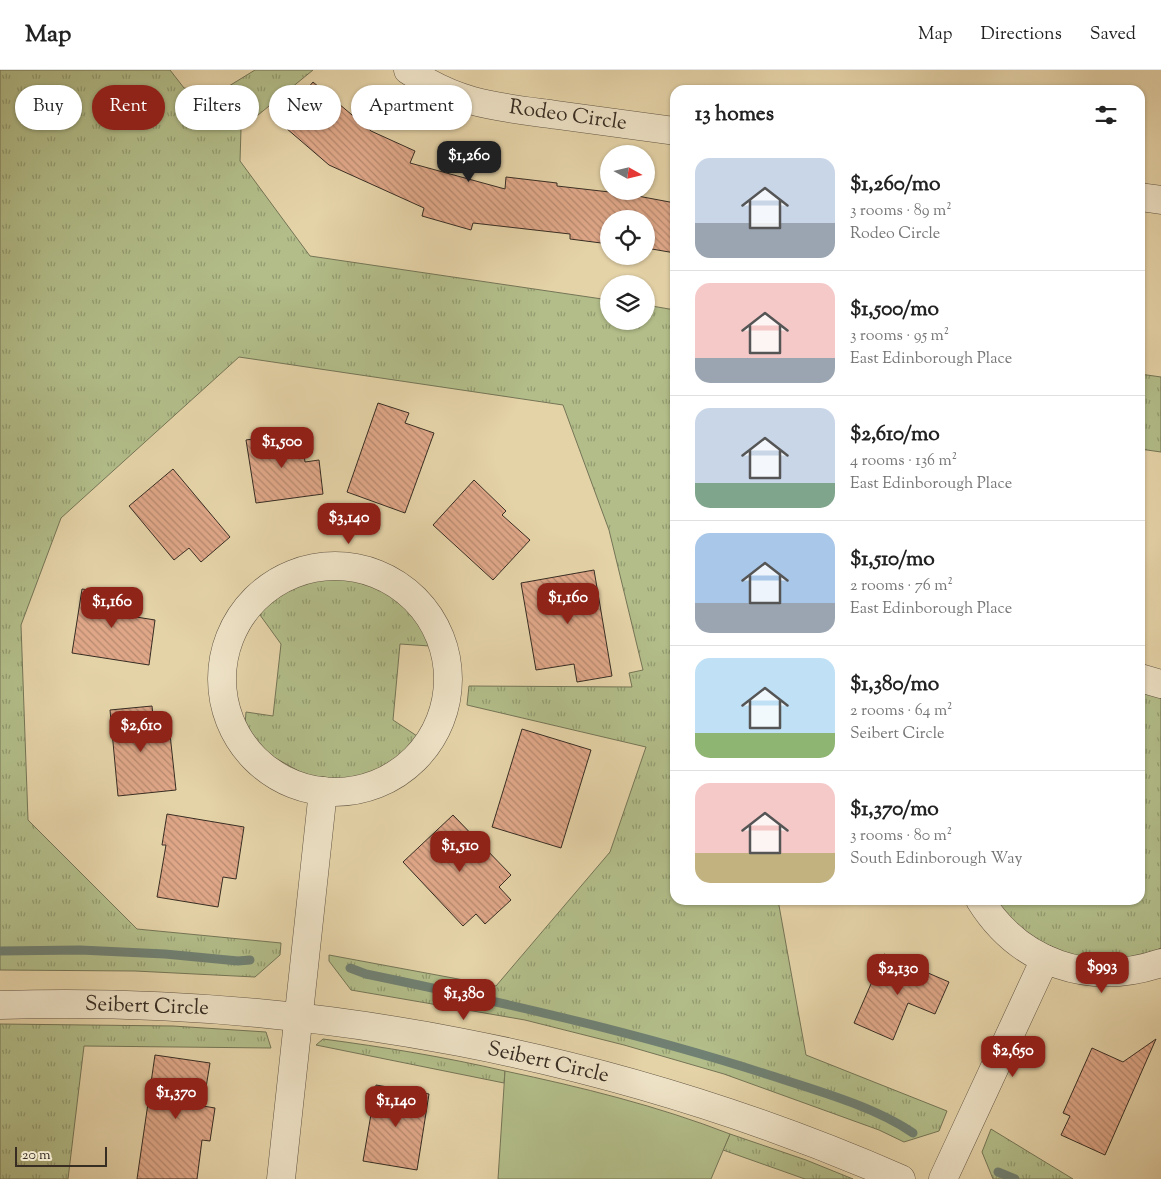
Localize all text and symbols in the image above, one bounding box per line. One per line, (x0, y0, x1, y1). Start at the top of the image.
text: Map (25, 18, 71, 52)
text: Map (918, 22, 953, 48)
text: Directions (981, 22, 1062, 48)
text: Saved (1090, 22, 1136, 48)
chip: Buy (15, 85, 82, 130)
chip: Rent (92, 85, 165, 130)
chip: Filters (175, 85, 259, 130)
chip: New (269, 85, 341, 130)
chip: Apartment (351, 85, 472, 130)
street label: Rodeo Circle (507, 93, 629, 139)
text: 13 homes (695, 100, 774, 130)
icon: filters (1092, 101, 1120, 129)
pin: $1,260 (428, 140, 510, 183)
text: $1,260 (448, 145, 490, 168)
north arrow (600, 145, 655, 200)
map controls (600, 145, 655, 330)
text: $1,260/mo (850, 170, 940, 200)
icon: home (735, 178, 795, 238)
text: 3 rooms · 89 m² (850, 200, 952, 223)
button: locate (600, 210, 655, 265)
text: Rodeo Circle (850, 223, 940, 246)
button: layers (600, 275, 655, 330)
text: $1,500/mo (850, 295, 939, 325)
icon: home (735, 303, 795, 363)
text: 3 rooms · 95 m² (850, 325, 949, 348)
text: East Edinborough Place (850, 348, 1012, 371)
text: $2,610/mo (850, 420, 940, 450)
pin: $1,500 (241, 426, 323, 469)
icon: home (735, 428, 795, 488)
text: $1,500 (262, 431, 302, 454)
text: 4 rooms · 136 m² (850, 450, 957, 473)
text: East Edinborough Place (850, 473, 1012, 496)
pin: $3,140 (308, 502, 390, 545)
text: $3,140 (329, 507, 369, 530)
text: $1,510/mo (850, 545, 935, 575)
icon: home (735, 553, 795, 613)
text: 2 rooms · 76 m² (850, 575, 953, 598)
pin: $1,160 (527, 582, 609, 625)
pin: $1,160 (71, 586, 153, 629)
text: $1,160 (548, 587, 588, 610)
text: $1,160 (92, 591, 132, 614)
text: East Edinborough Place (850, 598, 1012, 621)
text: $1,380/mo (850, 670, 939, 700)
icon: home (735, 678, 795, 738)
text: 2 rooms · 64 m² (850, 700, 953, 723)
pin: $2,610 (100, 710, 182, 753)
text: $2,610 (120, 715, 162, 738)
text: Seibert Circle (850, 723, 945, 746)
text: $1,370/mo (850, 795, 939, 825)
icon: home (735, 803, 795, 863)
text: 3 rooms · 80 m² (850, 825, 952, 848)
pin: $1,510 (419, 830, 501, 873)
text: $1,510 (441, 835, 479, 858)
text: South Edinborough Way (850, 848, 1022, 871)
pin: $993 (1072, 952, 1132, 994)
pin: $2,130 (857, 954, 939, 996)
text: $993 (1087, 956, 1117, 979)
text: $2,130 (878, 958, 918, 981)
pin: $1,380 (423, 978, 505, 1021)
text: $1,380 (444, 983, 484, 1006)
street label: Seibert Circle (84, 990, 210, 1024)
street label: Seibert Circle (484, 1034, 612, 1092)
pin: $2,650 (972, 1036, 1054, 1078)
text: $2,650 (992, 1040, 1034, 1063)
pin: $1,370 (135, 1078, 217, 1120)
text: $1,370 (156, 1082, 196, 1105)
pin: $1,140 (355, 1086, 437, 1128)
text: $1,140 (376, 1090, 416, 1113)
scale bar (15, 1144, 108, 1167)
text: 20 m (22, 1146, 51, 1166)

